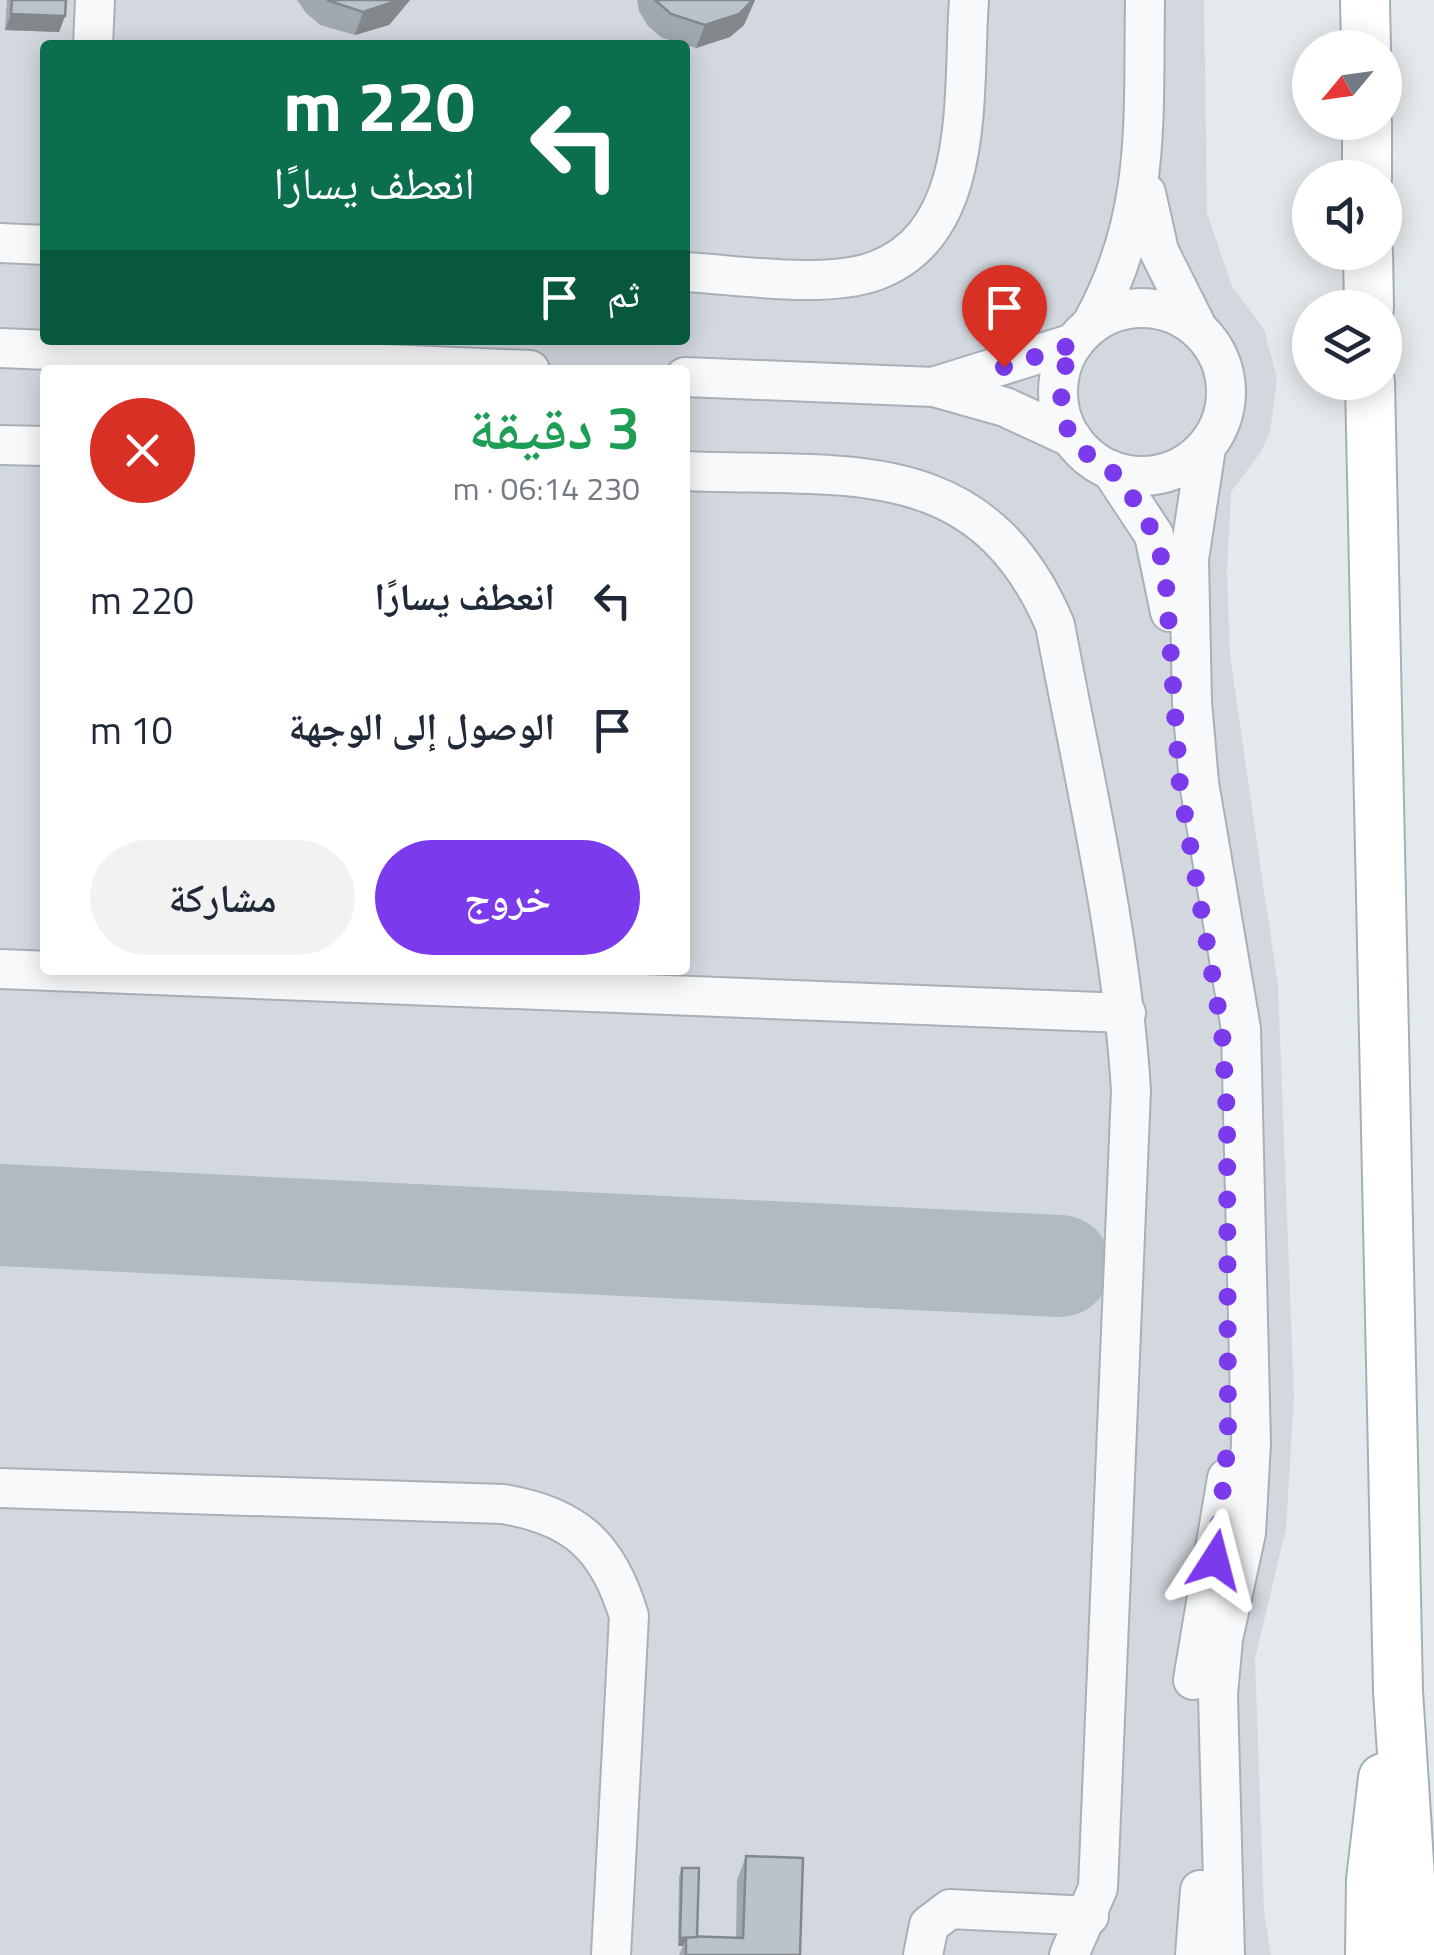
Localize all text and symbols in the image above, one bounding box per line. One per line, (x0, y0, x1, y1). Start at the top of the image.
north arrow (1292, 30, 1402, 140)
map controls (1292, 30, 1402, 400)
text: 220 m (283, 52, 475, 158)
icon: left (510, 80, 640, 210)
text: انعطف يسارًا (274, 148, 475, 216)
button: sound (1292, 160, 1402, 270)
text: ثم (607, 264, 640, 322)
pin (962, 265, 1047, 368)
icon: arrive (532, 270, 587, 325)
icon: arrive (977, 280, 1032, 335)
button: layers (1292, 290, 1402, 400)
text: 3 دقيقة (469, 381, 640, 472)
button: close (90, 398, 195, 503)
text: 230 m · 06:14 (453, 464, 640, 512)
text: انعطف يسارًا (374, 567, 555, 625)
text: 220 m (90, 571, 194, 629)
icon: left (585, 573, 640, 628)
text: الوصول إلى الوجهة (288, 697, 555, 755)
text: 10 m (90, 701, 173, 759)
icon: arrive (585, 703, 640, 758)
button: مشاركة (90, 840, 355, 955)
button: خروج (375, 840, 640, 955)
position arrow (1163, 1508, 1267, 1612)

